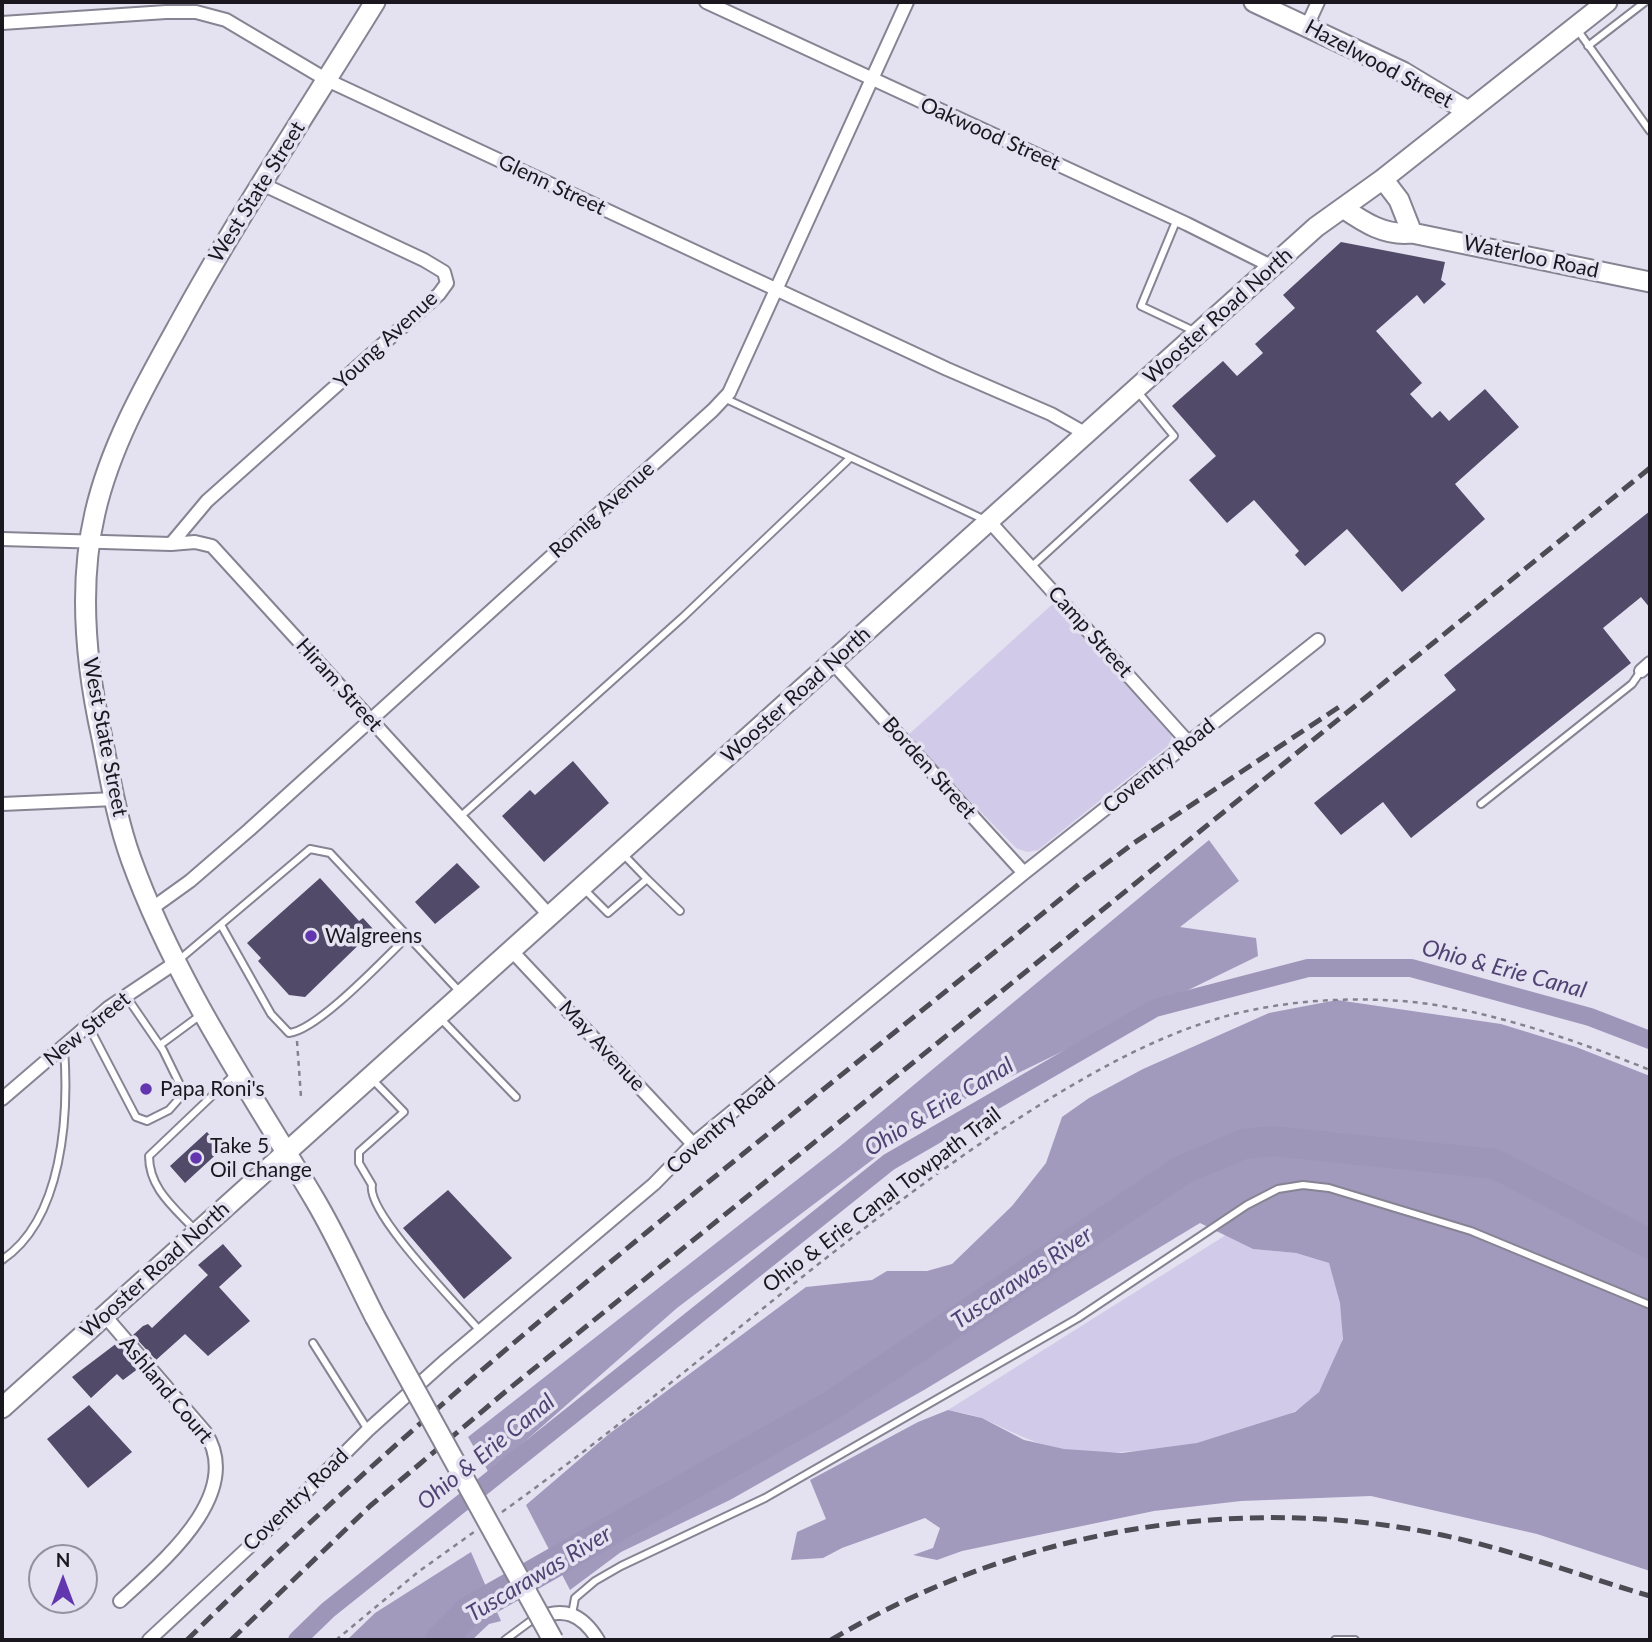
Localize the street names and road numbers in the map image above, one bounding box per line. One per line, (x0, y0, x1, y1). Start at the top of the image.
street label: Hazelwood Street (1301, 14, 1457, 114)
street label: Oakwood Street (916, 92, 1064, 176)
street label: West State Street (203, 117, 311, 267)
street label: Glenn Street (494, 149, 610, 221)
street label: Waterloo Road (1461, 230, 1601, 284)
street label: Wooster Road North (1138, 243, 1298, 389)
street label: Young Avenue (329, 286, 443, 394)
street label: Romig Avenue (544, 456, 660, 564)
street label: Camp Street (1042, 581, 1138, 683)
street label: Wooster Road North (716, 622, 876, 768)
street label: Hiram Street (291, 633, 387, 737)
street label: West State Street (77, 655, 133, 819)
street label: Borden Street (877, 712, 981, 824)
street label: Coventry Road (1098, 713, 1220, 819)
street label: New Street (39, 987, 135, 1071)
street label: May Avenue (554, 995, 650, 1097)
street label: Coventry Road (661, 1071, 781, 1179)
street label: Ohio & Erie Canal Towpath Trail (758, 1102, 1006, 1298)
street label: Wooster Road North (75, 1197, 235, 1343)
street label: Ashland Court (114, 1331, 218, 1449)
street label: Coventry Road (238, 1443, 354, 1557)

